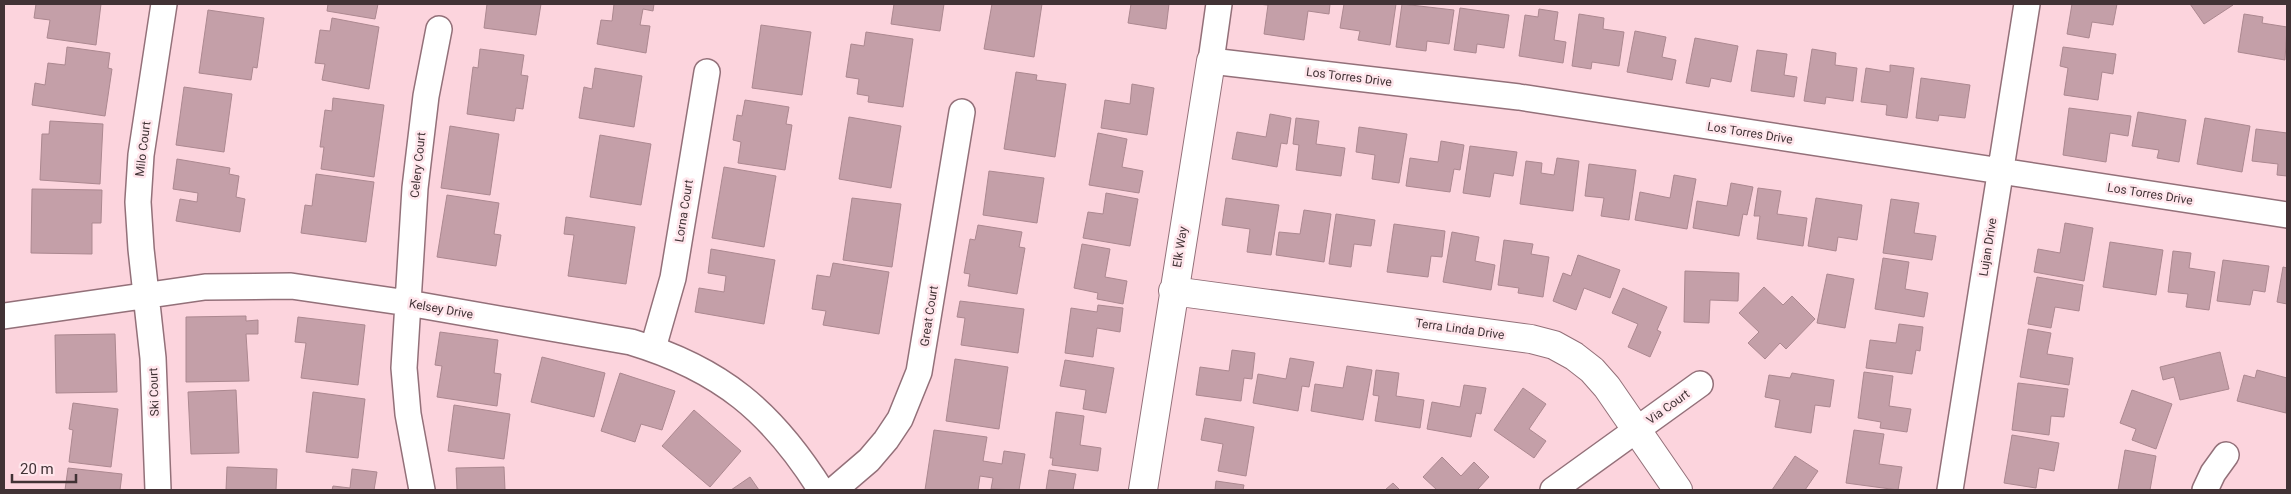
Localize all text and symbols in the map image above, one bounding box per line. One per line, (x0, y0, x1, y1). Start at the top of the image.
street label: Los Torres Drive (1305, 65, 1393, 89)
street label: Los Torres Drive (1706, 119, 1794, 147)
street label: Milo Court (133, 120, 153, 177)
street label: Celery Court (408, 131, 428, 198)
street label: Lorna Court (672, 179, 696, 243)
street label: Los Torres Drive (2106, 180, 2194, 208)
street label: Lujan Drive (1976, 217, 2000, 277)
street label: Elk Way (1170, 225, 1190, 269)
street label: Great Court (917, 284, 941, 347)
street label: Kelsey Drive (408, 296, 474, 322)
street label: Terra Linda Drive (1415, 316, 1505, 342)
street label: Ski Court (146, 367, 162, 417)
street label: Via Court (1644, 387, 1692, 427)
scale bar (12, 452, 76, 484)
text: 20 m (20, 460, 54, 478)

